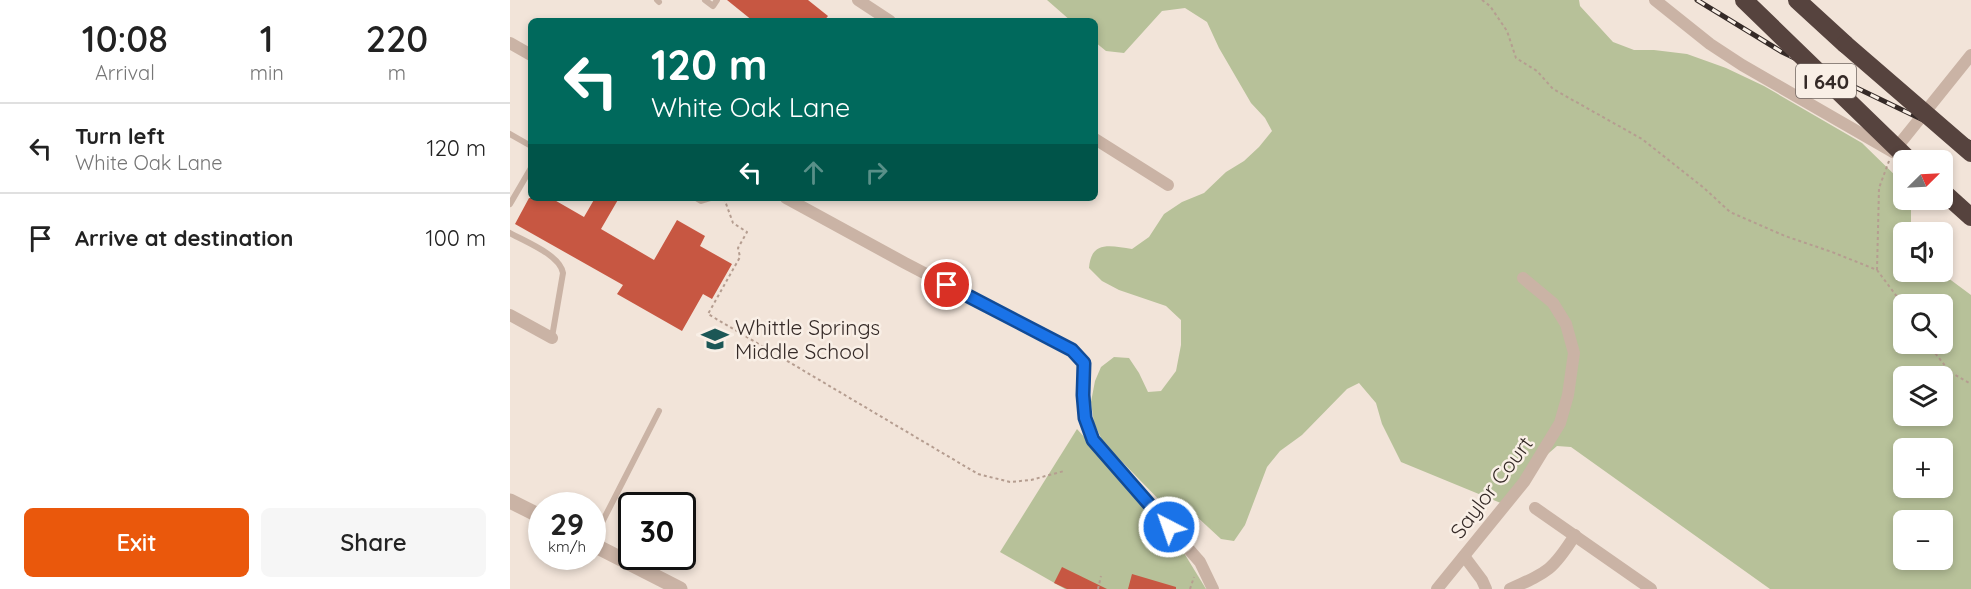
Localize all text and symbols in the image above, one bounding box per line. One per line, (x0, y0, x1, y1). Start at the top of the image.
text: 10:08 (82, 16, 168, 61)
text: 1 (260, 16, 274, 61)
text: 220 (366, 16, 428, 61)
text: 120 m (651, 38, 768, 91)
icon: left (552, 42, 630, 120)
text: Arrival (95, 60, 155, 85)
text: min (250, 60, 284, 85)
text: m (388, 60, 406, 85)
road number: I 640 (1796, 64, 1856, 98)
text: White Oak Lane (651, 90, 850, 124)
text: Turn left (75, 122, 165, 150)
icon: left (24, 132, 57, 165)
text: 120 m (427, 134, 486, 162)
text: White Oak Lane (75, 150, 223, 175)
north arrow (1893, 150, 1953, 210)
map controls (1893, 150, 1953, 570)
icon: left (734, 156, 767, 189)
icon: ahead (797, 156, 830, 189)
icon: right (860, 156, 893, 189)
icon: arrive (24, 222, 57, 255)
button: sound (1893, 222, 1953, 282)
text: Arrive at destination (75, 224, 293, 252)
text: 100 m (426, 224, 486, 252)
pin (921, 259, 972, 310)
icon: arrive (930, 268, 963, 301)
button: search (1893, 294, 1953, 354)
place label: Whittle Springs Middle School (735, 314, 880, 364)
school or university icon: Whittle Springs Middle School (700, 324, 730, 354)
button: layers (1893, 366, 1953, 426)
street label: Saylor Court (1444, 431, 1538, 543)
button: + (1893, 438, 1953, 498)
speed limit sign: 30 (618, 492, 696, 570)
position arrow (1137, 495, 1201, 559)
text: 29 (550, 505, 584, 543)
button: Exit (24, 508, 249, 577)
button: Share (261, 508, 486, 577)
button: − (1893, 510, 1953, 570)
text: km/h (548, 537, 586, 556)

